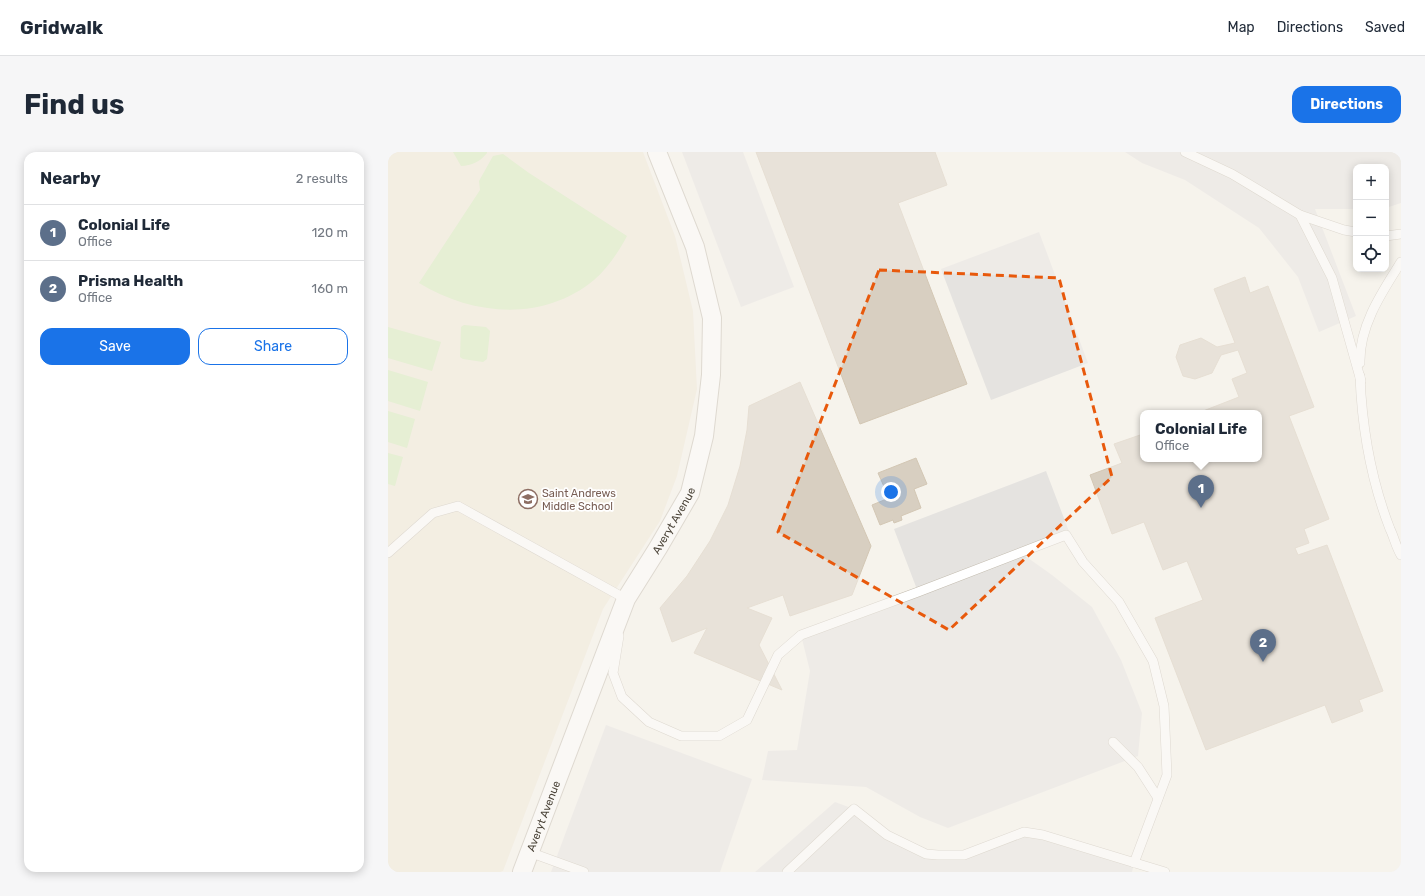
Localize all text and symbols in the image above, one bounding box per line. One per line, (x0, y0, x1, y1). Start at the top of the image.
text: Gridwalk (20, 16, 103, 39)
text: Map (1228, 19, 1255, 36)
text: Directions (1277, 19, 1343, 36)
text: Saved (1365, 19, 1405, 36)
button: Directions (1292, 86, 1401, 123)
text: Find us (24, 88, 124, 121)
map controls (1353, 164, 1389, 272)
button: + (1353, 164, 1389, 200)
text: Nearby (40, 168, 101, 188)
text: 2 results (296, 171, 348, 186)
button: − (1353, 200, 1389, 236)
text: Colonial Life (78, 216, 170, 234)
text: 1 (50, 225, 56, 240)
text: 120 m (312, 225, 348, 240)
text: Office (78, 234, 112, 249)
button: locate (1353, 236, 1389, 272)
text: Prisma Health (78, 272, 183, 290)
text: 2 (49, 281, 57, 296)
text: 160 m (312, 281, 348, 296)
text: Office (78, 290, 112, 305)
button: Save (40, 328, 190, 365)
button: Share (198, 328, 348, 365)
popup (1140, 410, 1262, 462)
text: Colonial Life (1155, 420, 1247, 438)
text: Office (1155, 438, 1189, 453)
pin: 1 (1188, 475, 1214, 508)
your location (881, 482, 901, 502)
street label: Averyt Avenue (650, 486, 698, 557)
place label: Saint Andrews Middle School (542, 487, 616, 513)
school or university icon: Saint Andrews Middle School (517, 488, 539, 510)
pin: 2 (1250, 629, 1276, 662)
street label: Averyt Avenue (524, 779, 563, 853)

